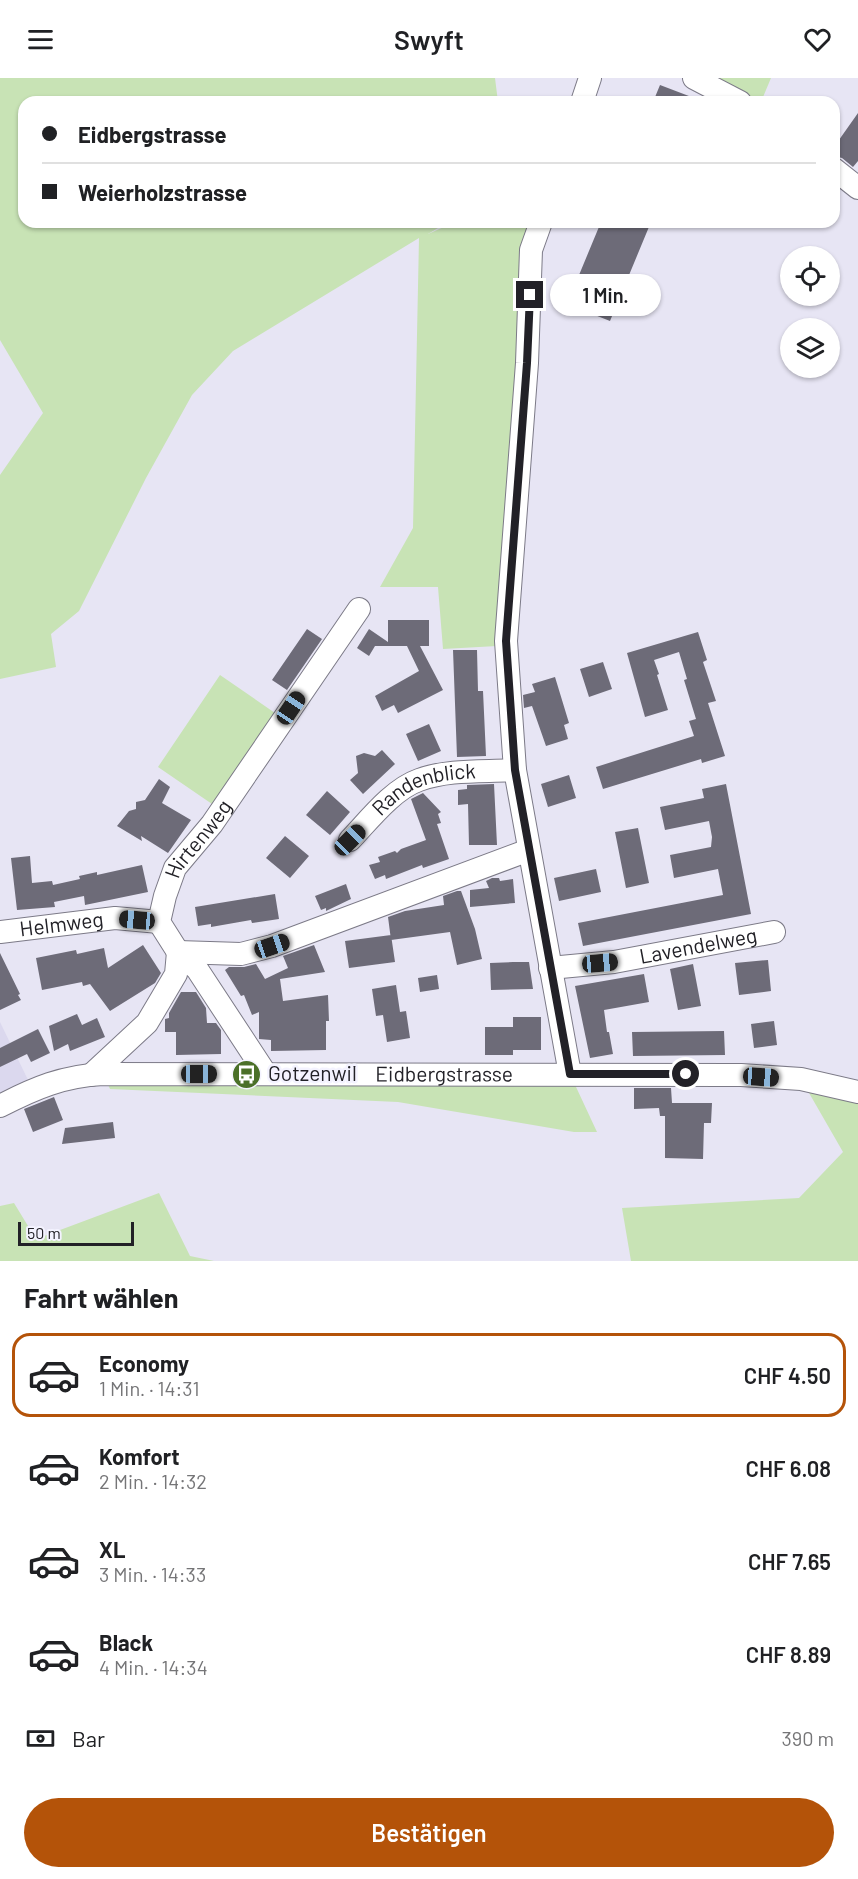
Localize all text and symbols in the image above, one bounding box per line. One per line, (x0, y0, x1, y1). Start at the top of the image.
icon: menu (24, 23, 57, 56)
text: Swyft (394, 23, 464, 55)
icon: heart (801, 23, 834, 56)
text: Eidbergstrasse (78, 121, 227, 147)
text: Weierholzstrasse (78, 179, 247, 205)
map controls (780, 246, 840, 378)
button: locate (780, 246, 840, 306)
callout: 1 Min. (551, 274, 662, 316)
route end (516, 281, 543, 308)
text: 1 Min. (582, 283, 629, 307)
button: layers (780, 318, 840, 378)
car (273, 688, 309, 728)
street label: Randenblick (366, 757, 476, 820)
street label: Hirtenweg (158, 794, 236, 881)
car (331, 821, 369, 859)
street label: Helmweg (18, 906, 105, 941)
car (118, 909, 156, 931)
street label: Lavendelweg (637, 921, 759, 968)
car (252, 932, 292, 960)
car (581, 952, 619, 974)
bus stop icon: Gotzenwil (231, 1058, 263, 1090)
place label: Gotzenwil (268, 1060, 357, 1085)
street label: Eidbergstrasse (375, 1060, 513, 1086)
route start (672, 1060, 699, 1087)
car (181, 1065, 217, 1083)
car (742, 1067, 780, 1087)
scale bar (18, 1219, 134, 1246)
text: 50 m (27, 1223, 61, 1242)
text: Fahrt wählen (24, 1281, 179, 1313)
icon: car (27, 1348, 81, 1402)
text: Economy (99, 1350, 189, 1376)
text: CHF 4.50 (744, 1362, 831, 1388)
text: 1 Min. · 14:31 (99, 1376, 199, 1400)
icon: car (27, 1441, 81, 1495)
text: Komfort (99, 1443, 180, 1469)
text: CHF 6.08 (746, 1455, 831, 1481)
text: 2 Min. · 14:32 (99, 1469, 207, 1493)
icon: car (27, 1534, 81, 1588)
text: XL (99, 1536, 125, 1562)
text: CHF 7.65 (748, 1548, 831, 1574)
text: 3 Min. · 14:33 (99, 1562, 206, 1586)
icon: car (27, 1627, 81, 1681)
text: Black (99, 1629, 153, 1655)
text: CHF 8.89 (746, 1641, 831, 1667)
text: 4 Min. · 14:34 (99, 1655, 208, 1679)
icon: cash (24, 1722, 57, 1755)
text: Bar (72, 1725, 105, 1751)
text: 390 m (781, 1726, 834, 1750)
button: Bestätigen (24, 1798, 834, 1867)

